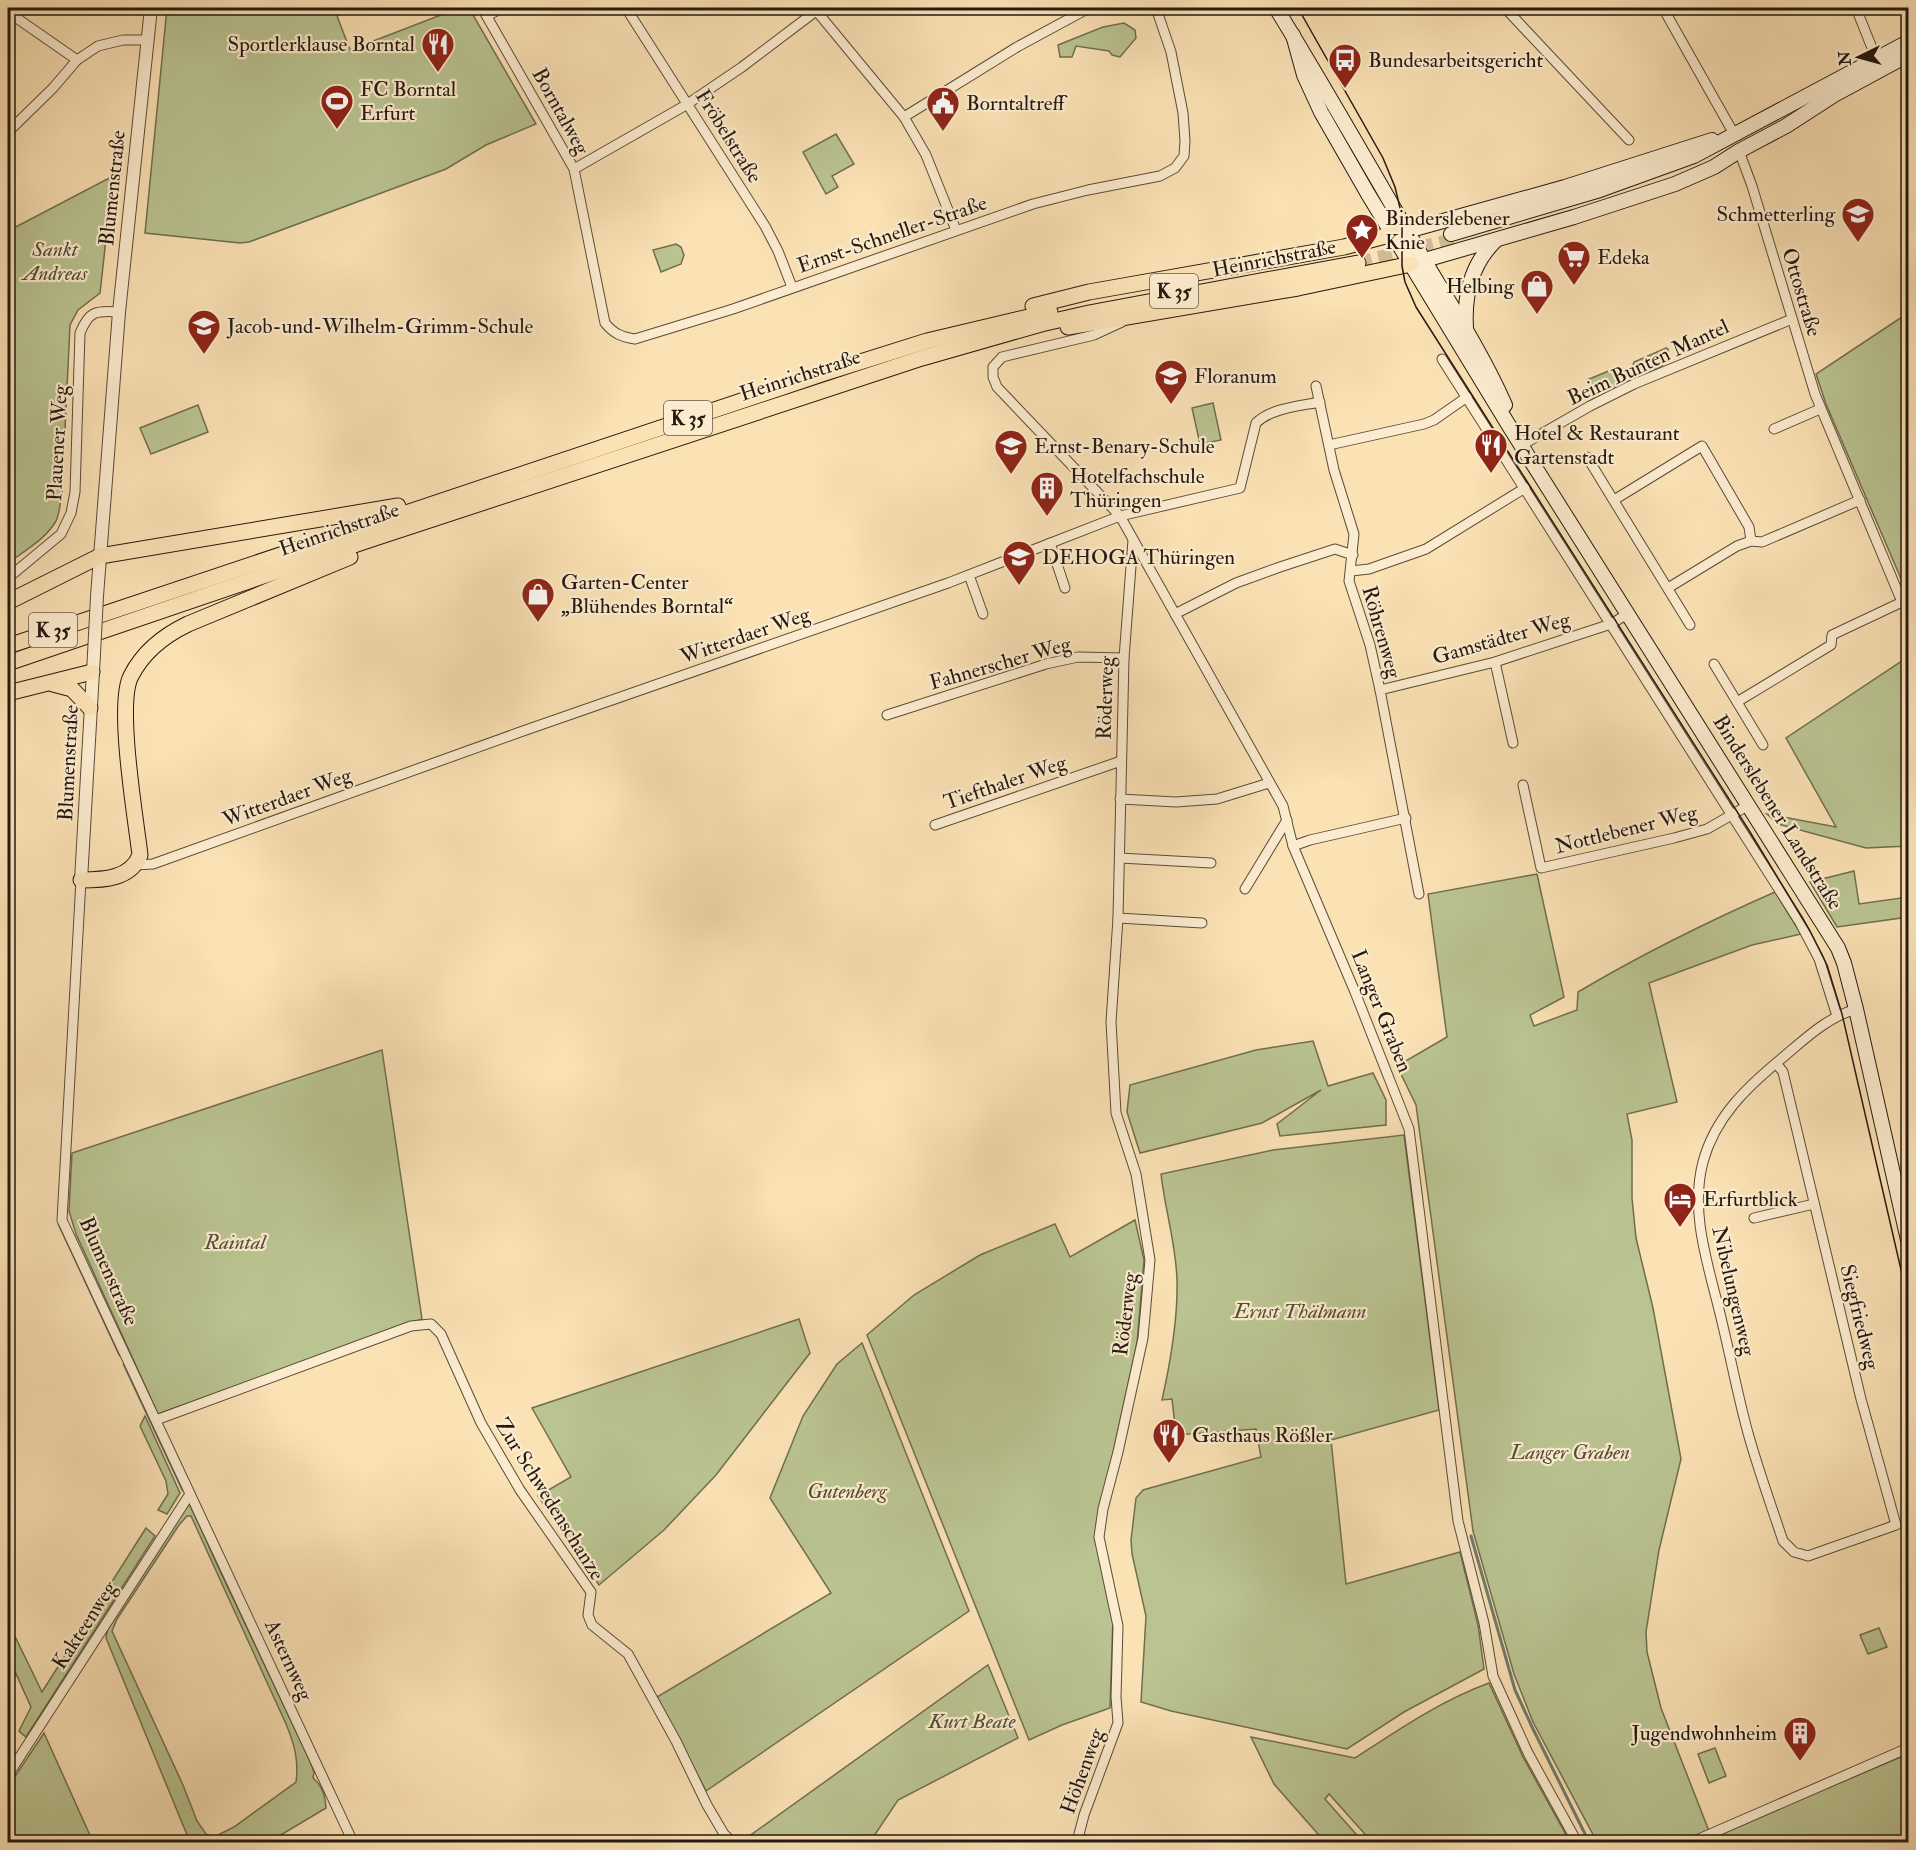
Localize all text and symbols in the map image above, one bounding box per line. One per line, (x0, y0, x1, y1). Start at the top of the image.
restaurant icon: Sportlerklause Borntal (420, 26, 456, 73)
north arrow (1829, 27, 1889, 87)
place label: Sportlerklause Borntal (228, 31, 416, 58)
bus stop icon: Bundesarbeitsgericht (1327, 42, 1363, 89)
place label: Bundesarbeitsgericht (1368, 47, 1543, 74)
text: N (1834, 50, 1856, 67)
street label: Borntalweg (526, 63, 596, 160)
place label: FC Borntal Erfurt (360, 76, 457, 127)
sports icon: FC Borntal Erfurt (319, 83, 355, 130)
street label: Fröbelstraße (689, 84, 768, 188)
public building icon: Borntaltreff (925, 85, 961, 132)
place label: Borntaltreff (966, 90, 1068, 117)
street label: Blumenstraße (93, 129, 132, 247)
street label: Ernst-Schneller-Straße (794, 189, 991, 280)
school or university icon: Schmetterling (1840, 196, 1876, 243)
place label: Schmetterling (1717, 201, 1836, 228)
place label: Binderslebener Knie (1385, 205, 1510, 256)
place icon: Binderslebener Knie (1344, 212, 1380, 259)
street label: Heinrichstraße (1210, 233, 1339, 284)
park label: Sankt Andreas (21, 236, 89, 287)
supermarket icon: Edeka (1556, 239, 1592, 286)
place label: Edeka (1597, 244, 1650, 271)
street label: Ottostraße (1775, 245, 1828, 340)
shop icon: Helbing (1519, 268, 1555, 315)
place label: Helbing (1446, 273, 1515, 300)
road number: K 35 (1150, 274, 1198, 308)
school or university icon: Jacob-und-Wilhelm-Grimm-Schule (186, 308, 222, 355)
place label: Jacob-und-Wilhelm-Grimm-Schule (226, 313, 534, 340)
street label: Beim Bunten Mantel (1563, 313, 1734, 412)
street label: Heinrichstraße (736, 343, 864, 408)
school or university icon: Floranum (1153, 358, 1189, 405)
place label: Floranum (1194, 363, 1277, 390)
street label: Plauener Weg (41, 384, 74, 502)
road number: K 35 (664, 401, 712, 435)
place label: Hotel & Restaurant Gartenstadt (1514, 420, 1680, 471)
restaurant icon: Hotel & Restaurant Gartenstadt (1473, 427, 1509, 474)
school or university icon: Ernst-Benary-Schule (993, 428, 1029, 475)
place label: Ernst-Benary-Schule (1034, 433, 1215, 460)
place label: Hotelfachschule Thüringen (1070, 463, 1205, 514)
building icon: Hotelfachschule Thüringen (1029, 470, 1065, 517)
street label: Heinrichstraße (275, 496, 403, 563)
school or university icon: DEHOGA Thüringen (1001, 539, 1037, 586)
place label: DEHOGA Thüringen (1042, 544, 1235, 571)
place label: Garten-Center „Blühendes Borntal“ (560, 569, 733, 620)
shop icon: Garten-Center „Blühendes Borntal“ (520, 576, 556, 623)
street label: Röhrenweg (1355, 583, 1408, 682)
street label: Witterdaer Weg (676, 600, 814, 671)
street label: Gamstädter Weg (1429, 606, 1574, 671)
road number: K 35 (29, 613, 77, 647)
street label: Fahnerscher Weg (926, 630, 1075, 697)
street label: Röderweg (1091, 655, 1120, 740)
street label: Blumenstraße (52, 704, 85, 822)
street label: Binderslebener Landstraße (1707, 710, 1849, 915)
street label: Tiefthaler Weg (940, 749, 1071, 816)
street label: Witterdaer Weg (218, 761, 356, 834)
street label: Nottlebener Weg (1552, 799, 1701, 860)
street label: Langer Graben (1345, 946, 1418, 1077)
hotel icon: Erfurtblick (1662, 1181, 1698, 1228)
place label: Erfurtblick (1703, 1186, 1798, 1213)
street label: Blumenstraße (73, 1213, 145, 1330)
street label: Nibelungenweg (1706, 1224, 1762, 1359)
park label: Raintal (204, 1229, 267, 1256)
street label: Siegfriedweg (1833, 1262, 1886, 1373)
street label: Röderweg (1107, 1270, 1144, 1357)
park label: Ernst Thälmann (1231, 1298, 1367, 1325)
street label: Zur Schwedenschanze (489, 1413, 611, 1586)
restaurant icon: Gasthaus Rößler (1151, 1417, 1187, 1464)
place label: Gasthaus Rößler (1192, 1422, 1333, 1449)
park label: Langer Graben (1509, 1439, 1630, 1466)
park label: Gutenberg (807, 1478, 888, 1505)
street label: Kakteenweg (46, 1575, 123, 1675)
street label: Asternweg (258, 1614, 319, 1706)
park label: Kurt Beate (928, 1708, 1016, 1735)
building icon: Jugendwohnheim (1782, 1715, 1818, 1762)
place label: Jugendwohnheim (1631, 1720, 1777, 1747)
street label: Höhenweg (1055, 1724, 1111, 1818)

